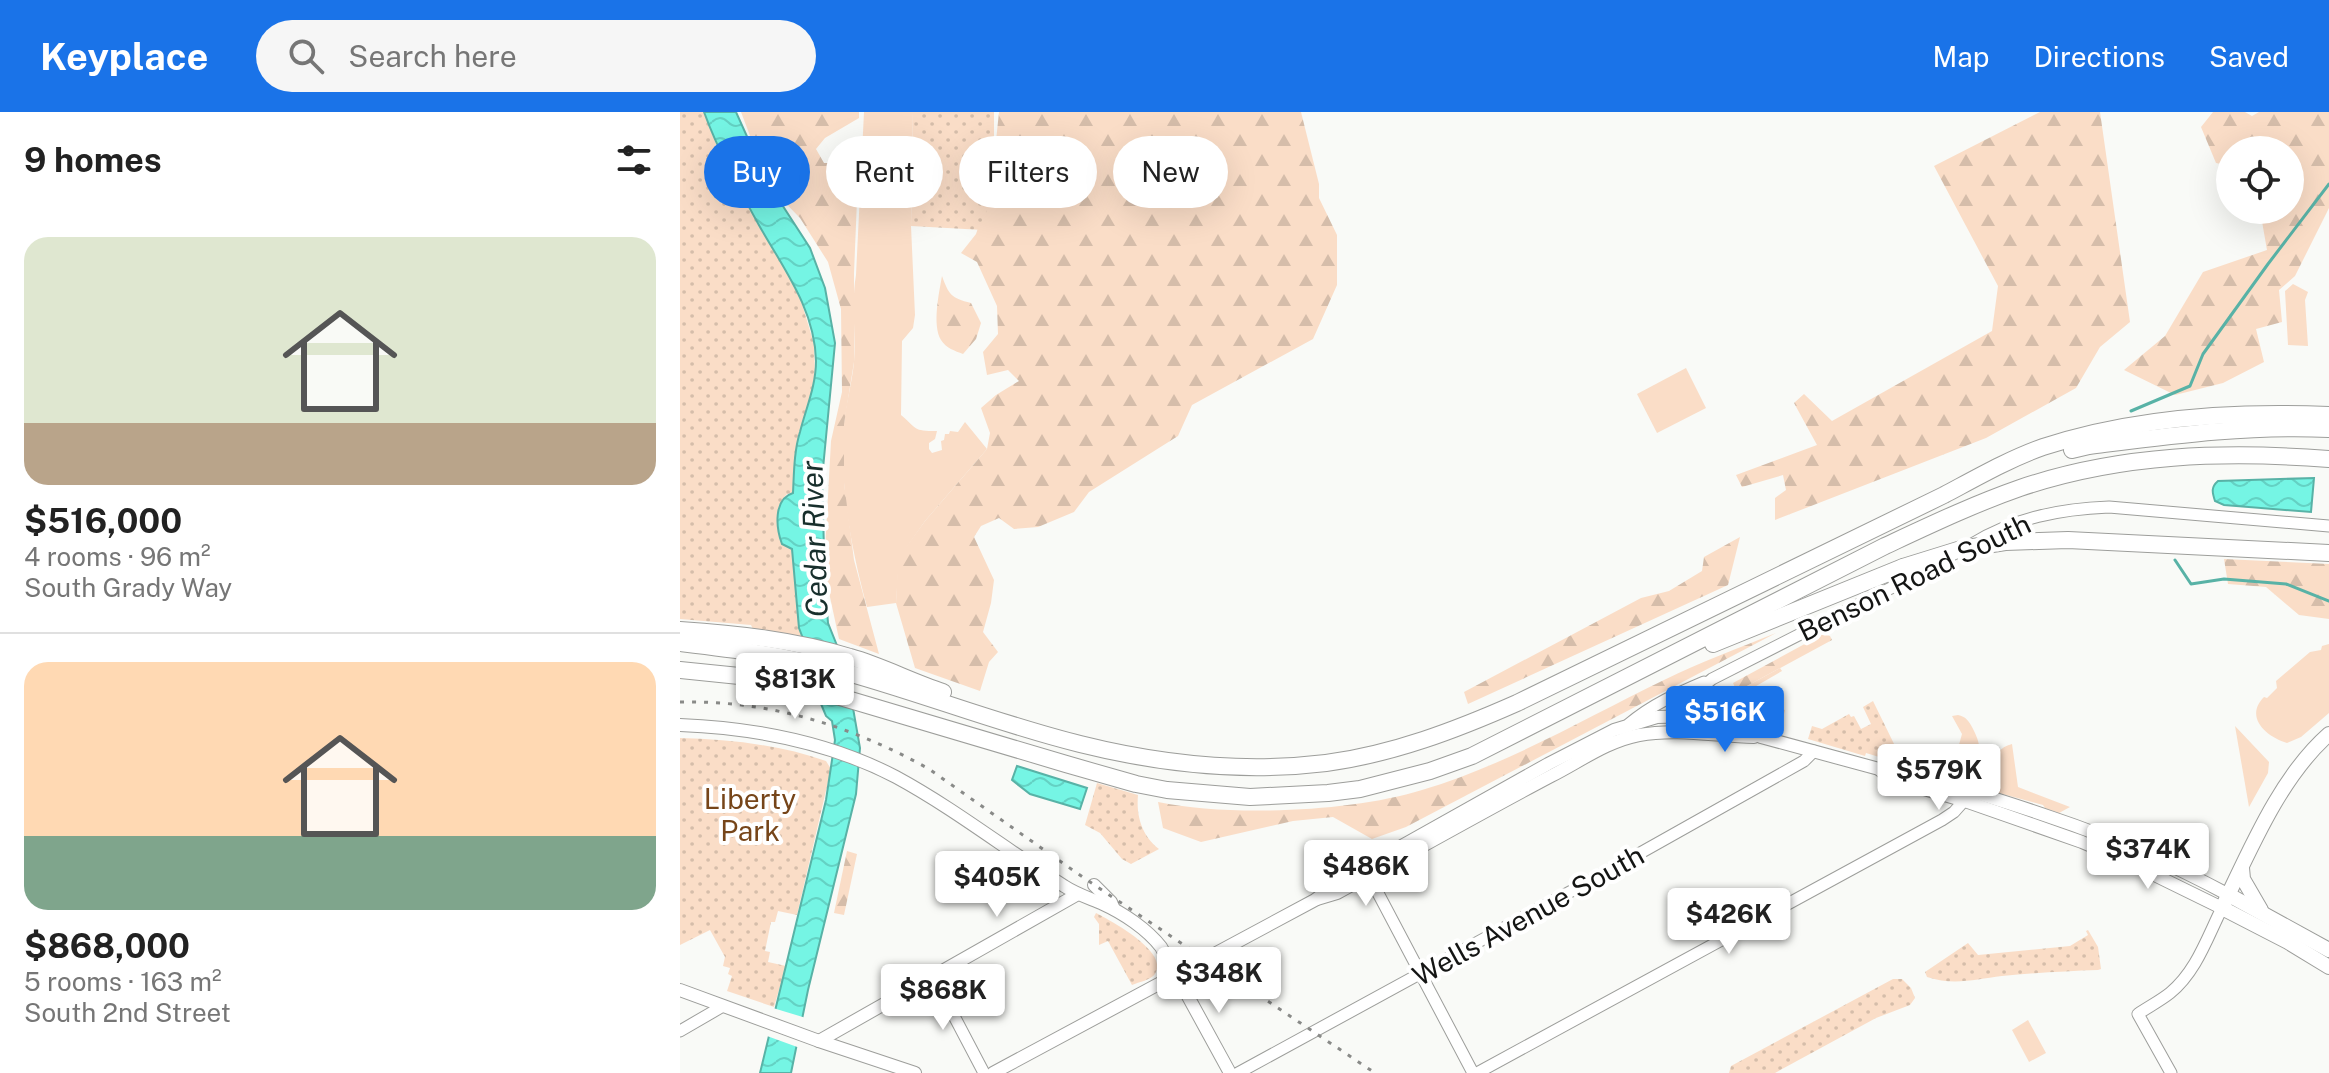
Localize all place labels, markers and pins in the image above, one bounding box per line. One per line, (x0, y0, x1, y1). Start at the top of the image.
pin: $813K (739, 653, 851, 721)
pin: $516K (1669, 686, 1781, 754)
pin: $579K (1883, 744, 1995, 812)
pin: $374K (2092, 823, 2204, 891)
pin: $486K (1310, 840, 1422, 908)
pin: $405K (941, 851, 1053, 919)
pin: $426K (1673, 888, 1785, 956)
pin: $348K (1163, 947, 1275, 1015)
pin: $868K (887, 964, 999, 1032)

